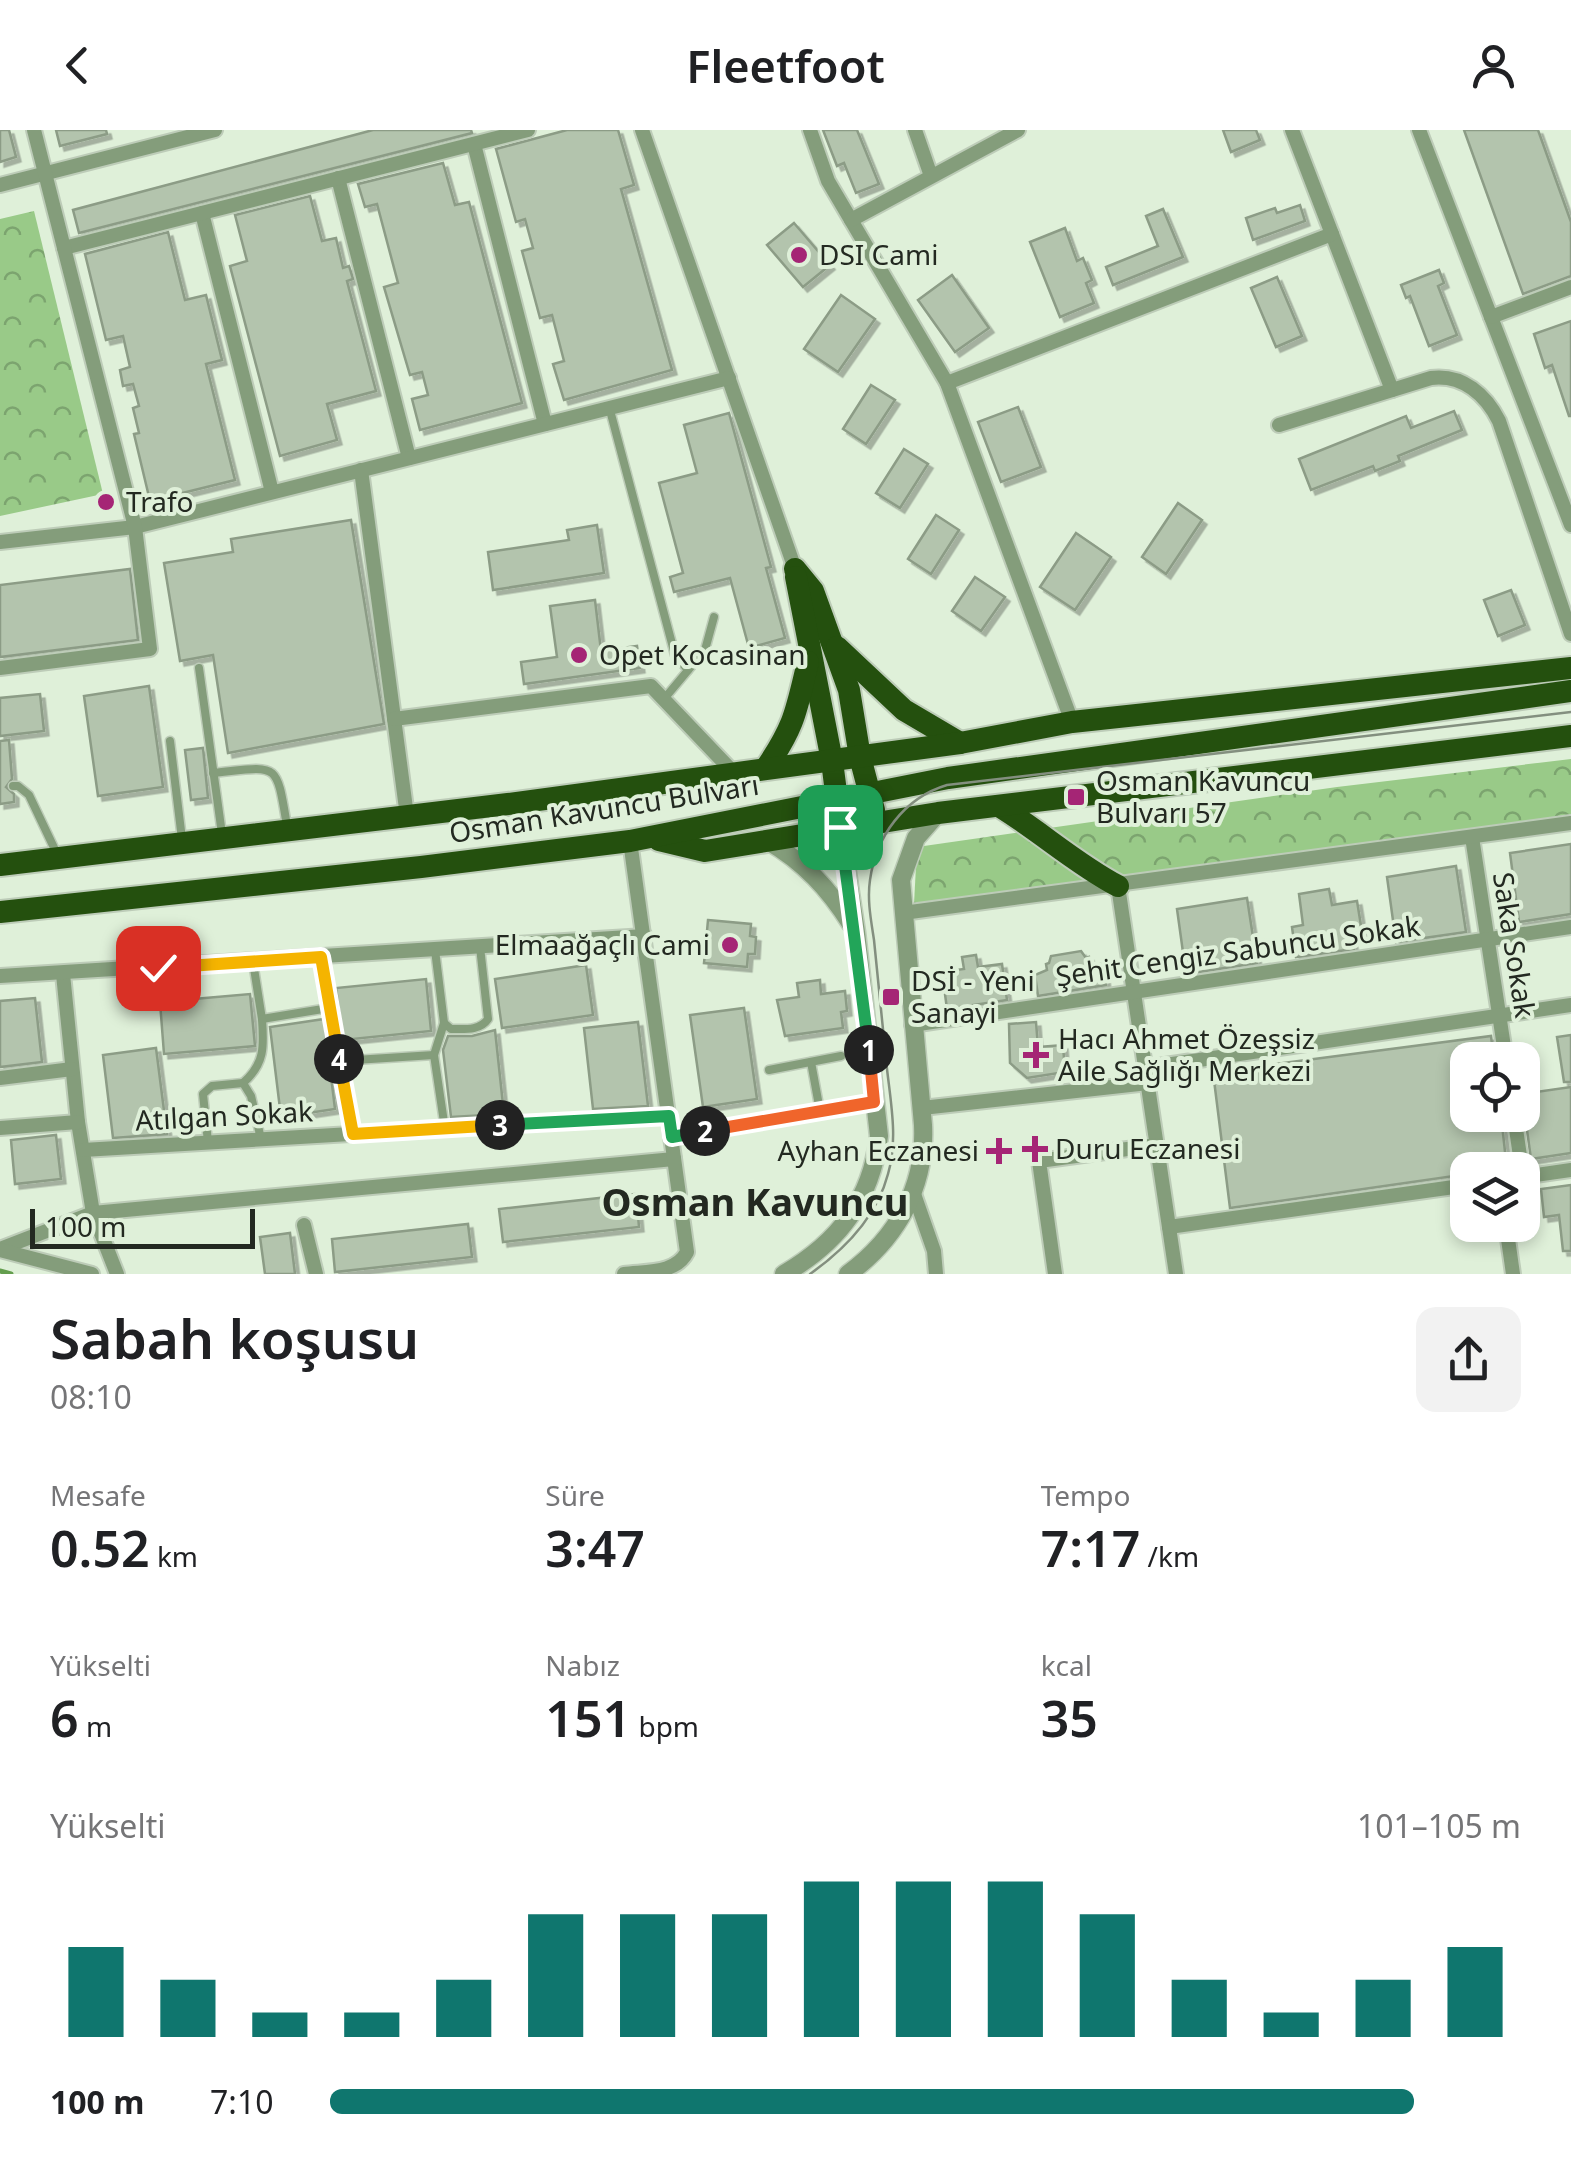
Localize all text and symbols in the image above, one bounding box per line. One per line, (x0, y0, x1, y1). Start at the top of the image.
text: Fleetfoot (686, 35, 885, 96)
icon: back (50, 38, 105, 93)
icon: person (1466, 38, 1521, 93)
place label: DSI Cami (819, 235, 938, 273)
marker: DSI Cami (788, 244, 810, 266)
place label: Trafo (126, 482, 193, 520)
marker: Trafo (95, 491, 117, 513)
place label: Opet Kocasinan (599, 635, 806, 673)
marker: Opet Kocasinan (568, 644, 590, 666)
place label: Osman Kavuncu Bulvarı 57 (1096, 761, 1310, 831)
street label: Osman Kavuncu Bulvarı (446, 765, 761, 851)
pin (798, 785, 883, 870)
marker: Osman Kavuncu Bulvarı 57 (1065, 786, 1087, 808)
icon: arrive (813, 800, 868, 855)
street label: Saka Sokak (1485, 869, 1545, 1020)
street label: Şehit Cengiz Sabuncu Sokak (1053, 906, 1423, 994)
place label: Elmaağaçlı Cami (495, 925, 710, 963)
pin (116, 926, 201, 1011)
marker: Elmaağaçlı Cami (719, 934, 741, 956)
icon: check (131, 941, 186, 996)
place label: DSİ - Yeni Sanayi (911, 961, 1035, 1031)
marker: DSİ - Yeni Sanayi (880, 986, 902, 1008)
place label: Hacı Ahmet Özeşsiz Aile Sağlığı Merkezi (1058, 1019, 1315, 1089)
pin: 1 (844, 1025, 894, 1075)
text: 1 (861, 1031, 877, 1069)
pin: 4 (314, 1034, 364, 1084)
text: 4 (331, 1040, 347, 1078)
marker: Hacı Ahmet Özeşsiz Aile Sağlığı Merkezi (1023, 1042, 1049, 1068)
map controls (1450, 1042, 1540, 1242)
button: locate (1450, 1042, 1540, 1132)
street label: Atılgan Sokak (134, 1091, 314, 1139)
pin: 3 (475, 1100, 525, 1150)
text: 3 (492, 1106, 508, 1144)
pin: 2 (680, 1106, 730, 1156)
text: 2 (697, 1112, 713, 1150)
place label: Duru Eczanesi (1055, 1129, 1241, 1167)
place label: Ayhan Eczanesi (778, 1131, 979, 1169)
marker: Duru Eczanesi (1024, 1138, 1046, 1160)
marker: Ayhan Eczanesi (988, 1140, 1010, 1162)
button: layers (1450, 1152, 1540, 1242)
district label: Osman Kavuncu (602, 1175, 908, 1227)
scale bar (30, 1204, 255, 1248)
text: 100 m (45, 1207, 127, 1245)
text: Sabah koşusu (50, 1300, 419, 1375)
button: share (1416, 1307, 1521, 1412)
text: 08:10 (50, 1375, 132, 1418)
text: Mesafe (50, 1476, 146, 1514)
text: Süre (545, 1476, 605, 1514)
text: Tempo (1041, 1476, 1130, 1514)
text: 0.52 (50, 1514, 150, 1582)
text: 3:47 (545, 1514, 645, 1582)
text: 7:17 (1041, 1514, 1140, 1582)
text: km (150, 1537, 198, 1575)
text: /km (1140, 1537, 1199, 1575)
text: Yükselti (50, 1646, 151, 1684)
text: Nabız (545, 1646, 620, 1684)
text: kcal (1041, 1646, 1092, 1684)
text: 6 (50, 1684, 79, 1752)
text: 151 (545, 1684, 631, 1752)
text: 35 (1041, 1684, 1098, 1752)
text: m (79, 1707, 112, 1745)
text: bpm (631, 1707, 699, 1745)
text: Yükselti (50, 1804, 165, 1847)
text: 101–105 m (1357, 1804, 1521, 1847)
text: 100 m (50, 2080, 144, 2123)
text: 7:10 (210, 2080, 274, 2123)

